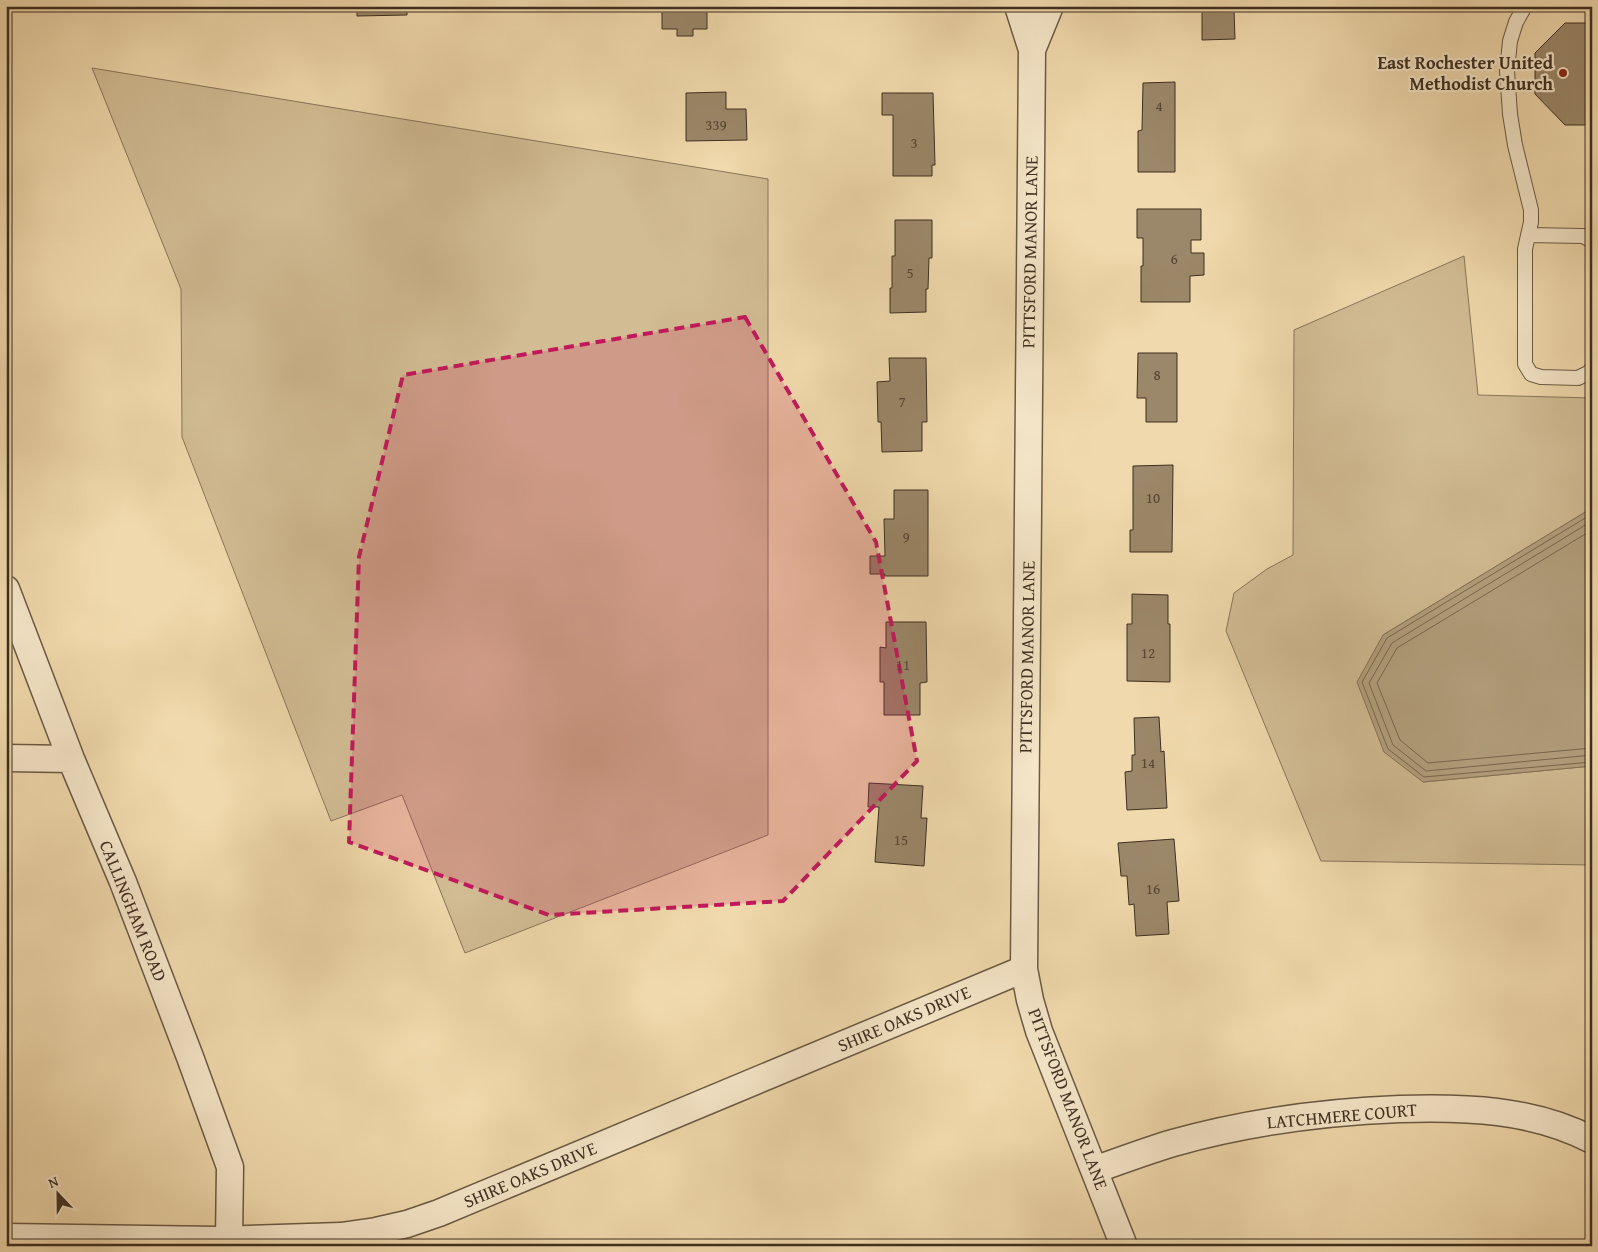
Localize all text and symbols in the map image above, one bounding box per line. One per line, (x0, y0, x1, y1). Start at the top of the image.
place label: East Rochester United Methodist Church (1377, 49, 1554, 97)
marker: East Rochester United Methodist Church (1557, 67, 1569, 79)
house number: 4 (1155, 95, 1163, 116)
house number: 339 (705, 114, 727, 135)
house number: 3 (910, 132, 918, 153)
street label: PITTSFORD MANOR LANE (1014, 156, 1045, 348)
house number: 6 (1170, 248, 1178, 269)
house number: 5 (906, 262, 914, 283)
house number: 8 (1153, 364, 1161, 385)
house number: 7 (898, 391, 906, 412)
house number: 10 (1146, 487, 1160, 508)
house number: 9 (902, 526, 910, 547)
street label: PITTSFORD MANOR LANE (1011, 561, 1042, 753)
house number: 12 (1141, 642, 1155, 663)
house number: 11 (896, 654, 910, 675)
house number: 14 (1141, 752, 1155, 773)
house number: 15 (894, 829, 908, 850)
street label: CALLINGHAM ROAD (93, 836, 174, 985)
house number: 16 (1146, 878, 1160, 899)
street label: SHIRE OAKS DRIVE (833, 978, 975, 1059)
street label: PITTSFORD MANOR LANE (1021, 1004, 1116, 1193)
street label: LATCHMERE COURT (1266, 1095, 1418, 1136)
street label: SHIRE OAKS DRIVE (459, 1134, 601, 1215)
north arrow (32, 1170, 82, 1220)
text: N (45, 1171, 62, 1193)

